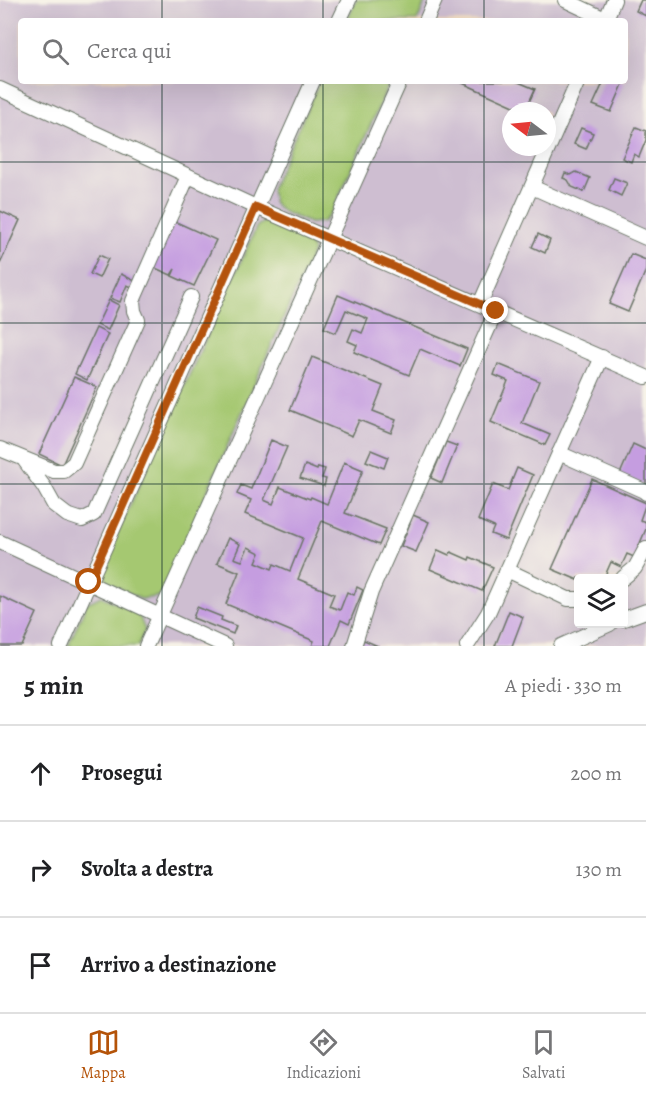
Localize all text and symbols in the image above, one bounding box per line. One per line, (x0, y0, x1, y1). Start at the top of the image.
search box (18, 18, 628, 84)
icon: search (39, 35, 72, 68)
text: Cerca qui (87, 36, 172, 66)
north arrow (502, 102, 556, 156)
route end (482, 297, 508, 323)
route start (75, 568, 101, 594)
map controls (574, 574, 628, 628)
button: layers (574, 574, 628, 628)
text: 5 min (24, 668, 84, 703)
text: A piedi · 330 m (505, 672, 622, 699)
icon: ahead (24, 757, 57, 790)
text: Prosegui (81, 758, 162, 788)
text: 200 m (571, 760, 622, 787)
icon: right (24, 853, 57, 886)
text: Svolta a destra (81, 854, 213, 884)
text: 130 m (576, 856, 622, 883)
icon: arrive (24, 949, 57, 982)
text: Arrivo a destinazione (81, 950, 276, 980)
tab: Mappa (80, 1026, 126, 1084)
tab: Indicazioni (286, 1026, 361, 1084)
tab: Salvati (522, 1026, 566, 1084)

